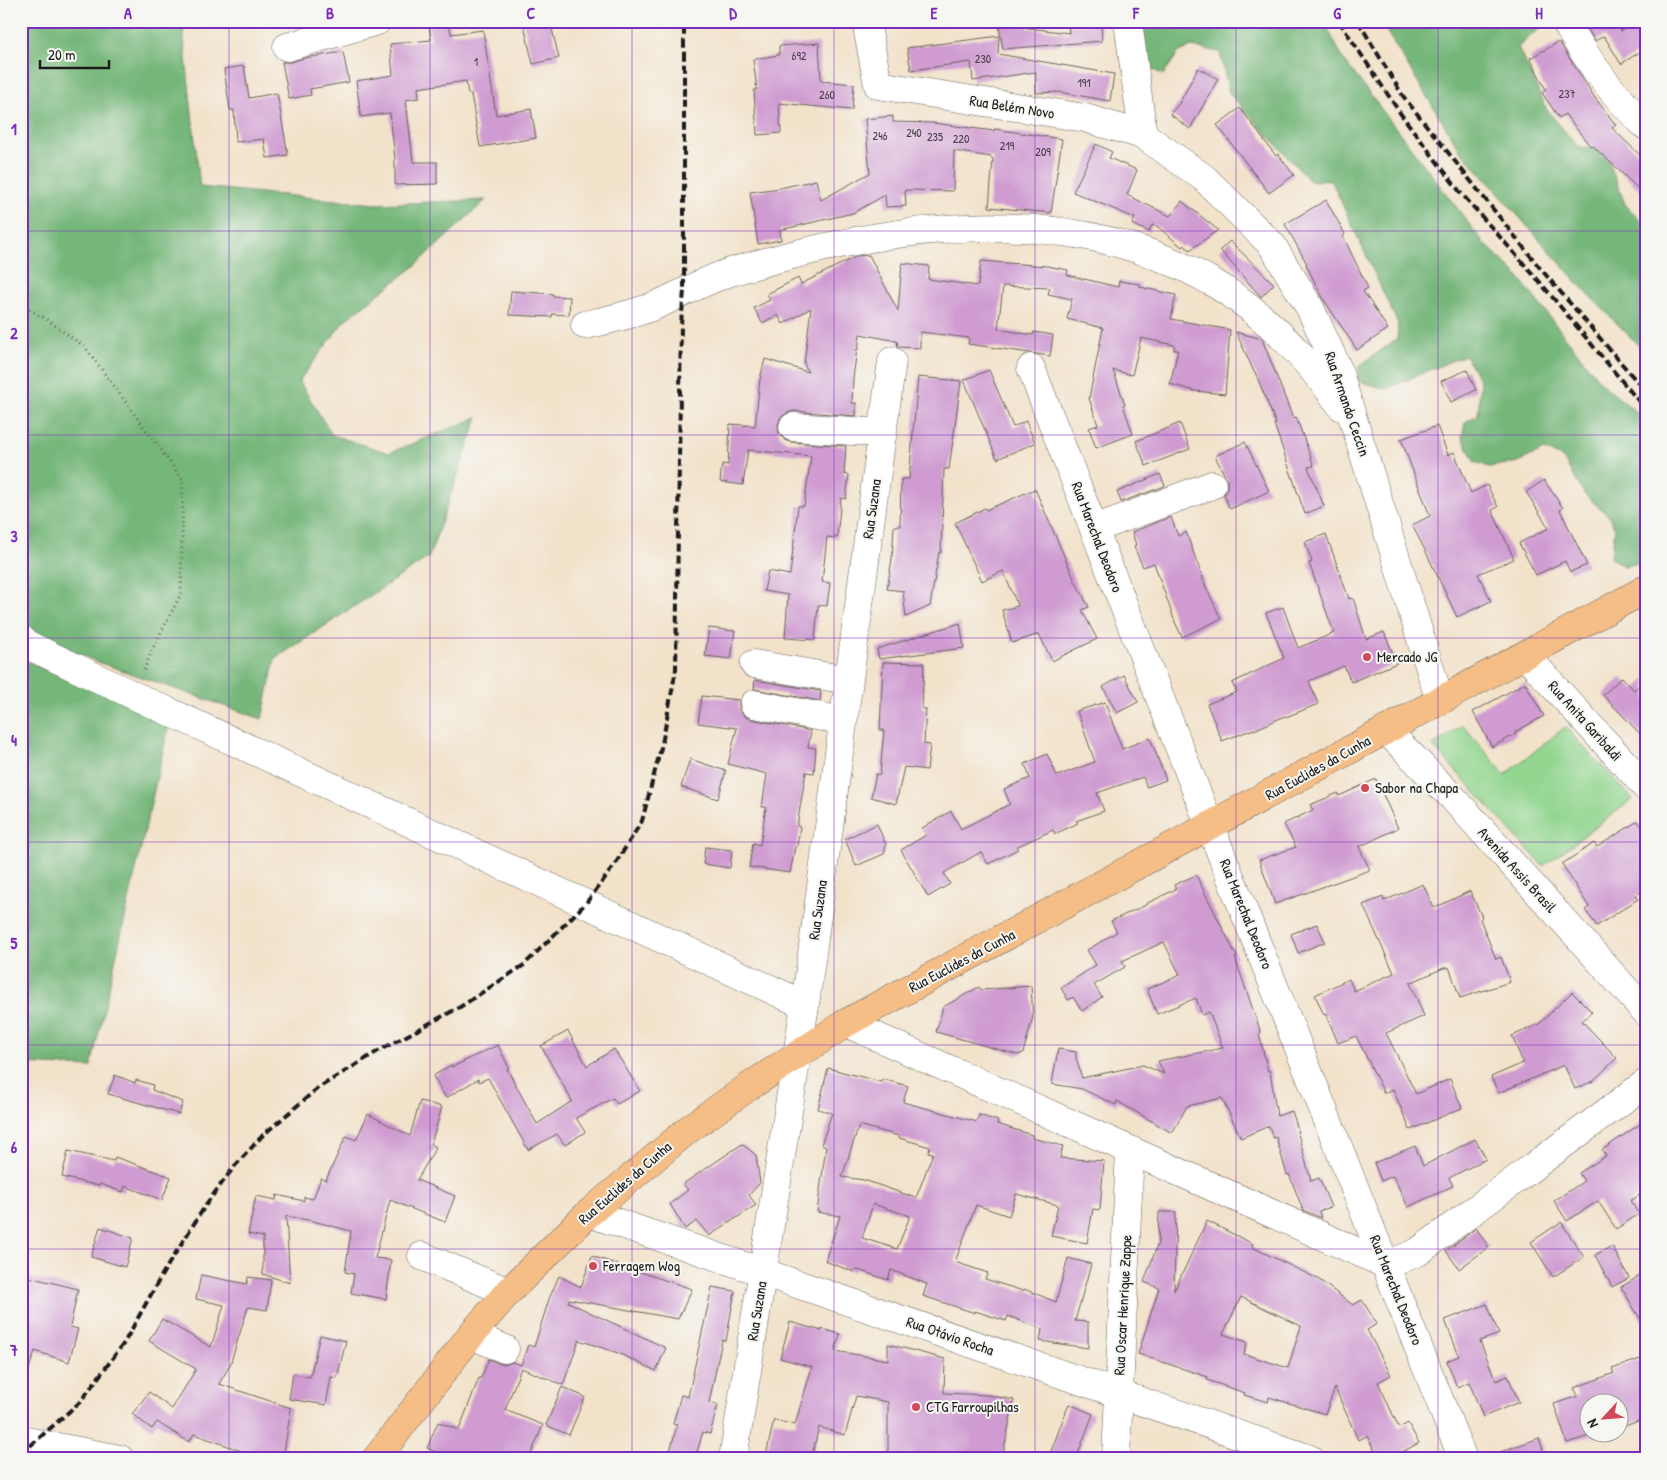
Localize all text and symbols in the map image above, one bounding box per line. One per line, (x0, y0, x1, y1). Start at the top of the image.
text: A (124, 2, 132, 24)
text: B (326, 2, 334, 24)
text: C (527, 2, 536, 24)
text: D (729, 2, 737, 24)
text: E (930, 2, 938, 24)
text: F (1132, 2, 1140, 24)
text: G (1333, 2, 1341, 24)
text: H (1535, 2, 1543, 24)
scale bar (40, 38, 109, 70)
text: 20 m (48, 44, 75, 65)
house number: 692 (792, 47, 807, 64)
house number: 230 (975, 50, 991, 67)
house number: 1 (474, 53, 478, 70)
house number: 191 (1077, 74, 1091, 91)
house number: 237 (1559, 85, 1576, 102)
house number: 260 (819, 86, 835, 103)
street label: Rua Belém Novo (968, 89, 1056, 124)
text: 1 (11, 118, 17, 140)
house number: 240 (906, 124, 922, 141)
house number: 246 (873, 127, 888, 144)
house number: 235 (927, 128, 943, 145)
house number: 220 (953, 130, 969, 147)
house number: 219 (1000, 137, 1015, 154)
house number: 209 (1035, 143, 1051, 160)
text: 2 (10, 322, 18, 344)
street label: Rua Armando Ceccin (1320, 349, 1375, 459)
street label: Rua Suzana (857, 478, 886, 540)
street label: Rua Marechal Deodoro (1067, 478, 1128, 595)
text: 3 (10, 525, 18, 547)
place label: Mercado JG (1377, 646, 1438, 667)
marker: Mercado JG (1361, 651, 1373, 663)
street label: Rua Anita Garibaldi (1544, 676, 1627, 765)
text: 4 (11, 729, 17, 751)
street label: Rua Euclides da Cunha (1261, 730, 1374, 805)
place label: Sabor na Chapa (1375, 777, 1458, 798)
marker: Sabor na Chapa (1359, 782, 1371, 794)
street label: Avenida Assis Brasil (1473, 822, 1561, 917)
street label: Rua Marechal Deodoro (1215, 856, 1278, 972)
street label: Rua Suzana (803, 879, 832, 941)
street label: Rua Euclides da Cunha (905, 924, 1019, 997)
text: 5 (11, 932, 18, 954)
text: 6 (11, 1136, 18, 1158)
street label: Rua Euclides da Cunha (573, 1136, 676, 1229)
street label: Rua Marechal Deodoro (1365, 1232, 1428, 1348)
street label: Rua Oscar Henrique Zappe (1108, 1234, 1137, 1376)
place label: Ferragem Wog (602, 1255, 681, 1276)
marker: Ferragem Wog (587, 1260, 599, 1272)
street label: Rua Suzana (741, 1280, 772, 1342)
street label: Rua Otávio Rocha (904, 1311, 997, 1360)
text: 7 (9, 1339, 18, 1361)
north arrow (1580, 1392, 1630, 1442)
place label: CTG Farroupilhas (926, 1396, 1019, 1417)
marker: CTG Farroupilhas (910, 1401, 922, 1413)
text: N (1581, 1416, 1602, 1431)

